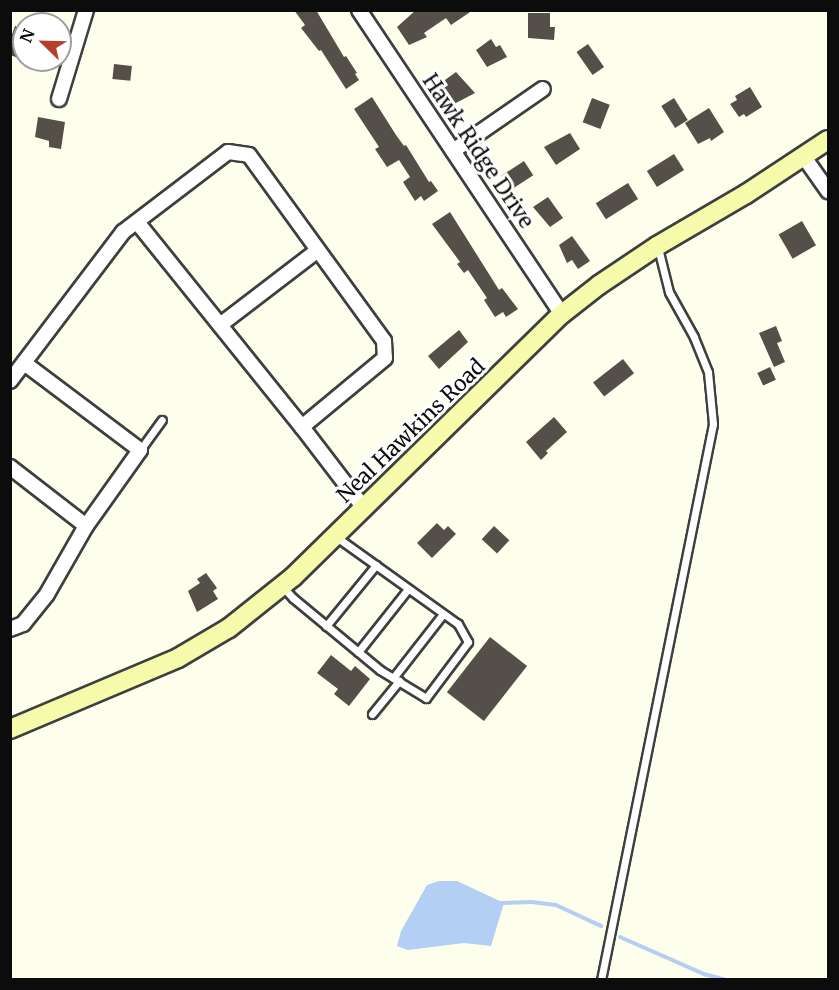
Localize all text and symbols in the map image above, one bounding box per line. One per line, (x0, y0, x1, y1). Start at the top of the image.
north arrow (12, 12, 72, 72)
text: N (16, 26, 39, 45)
street label: Hawk Ridge Drive (417, 69, 539, 233)
street label: Neal Hawkins Road (332, 354, 490, 508)

